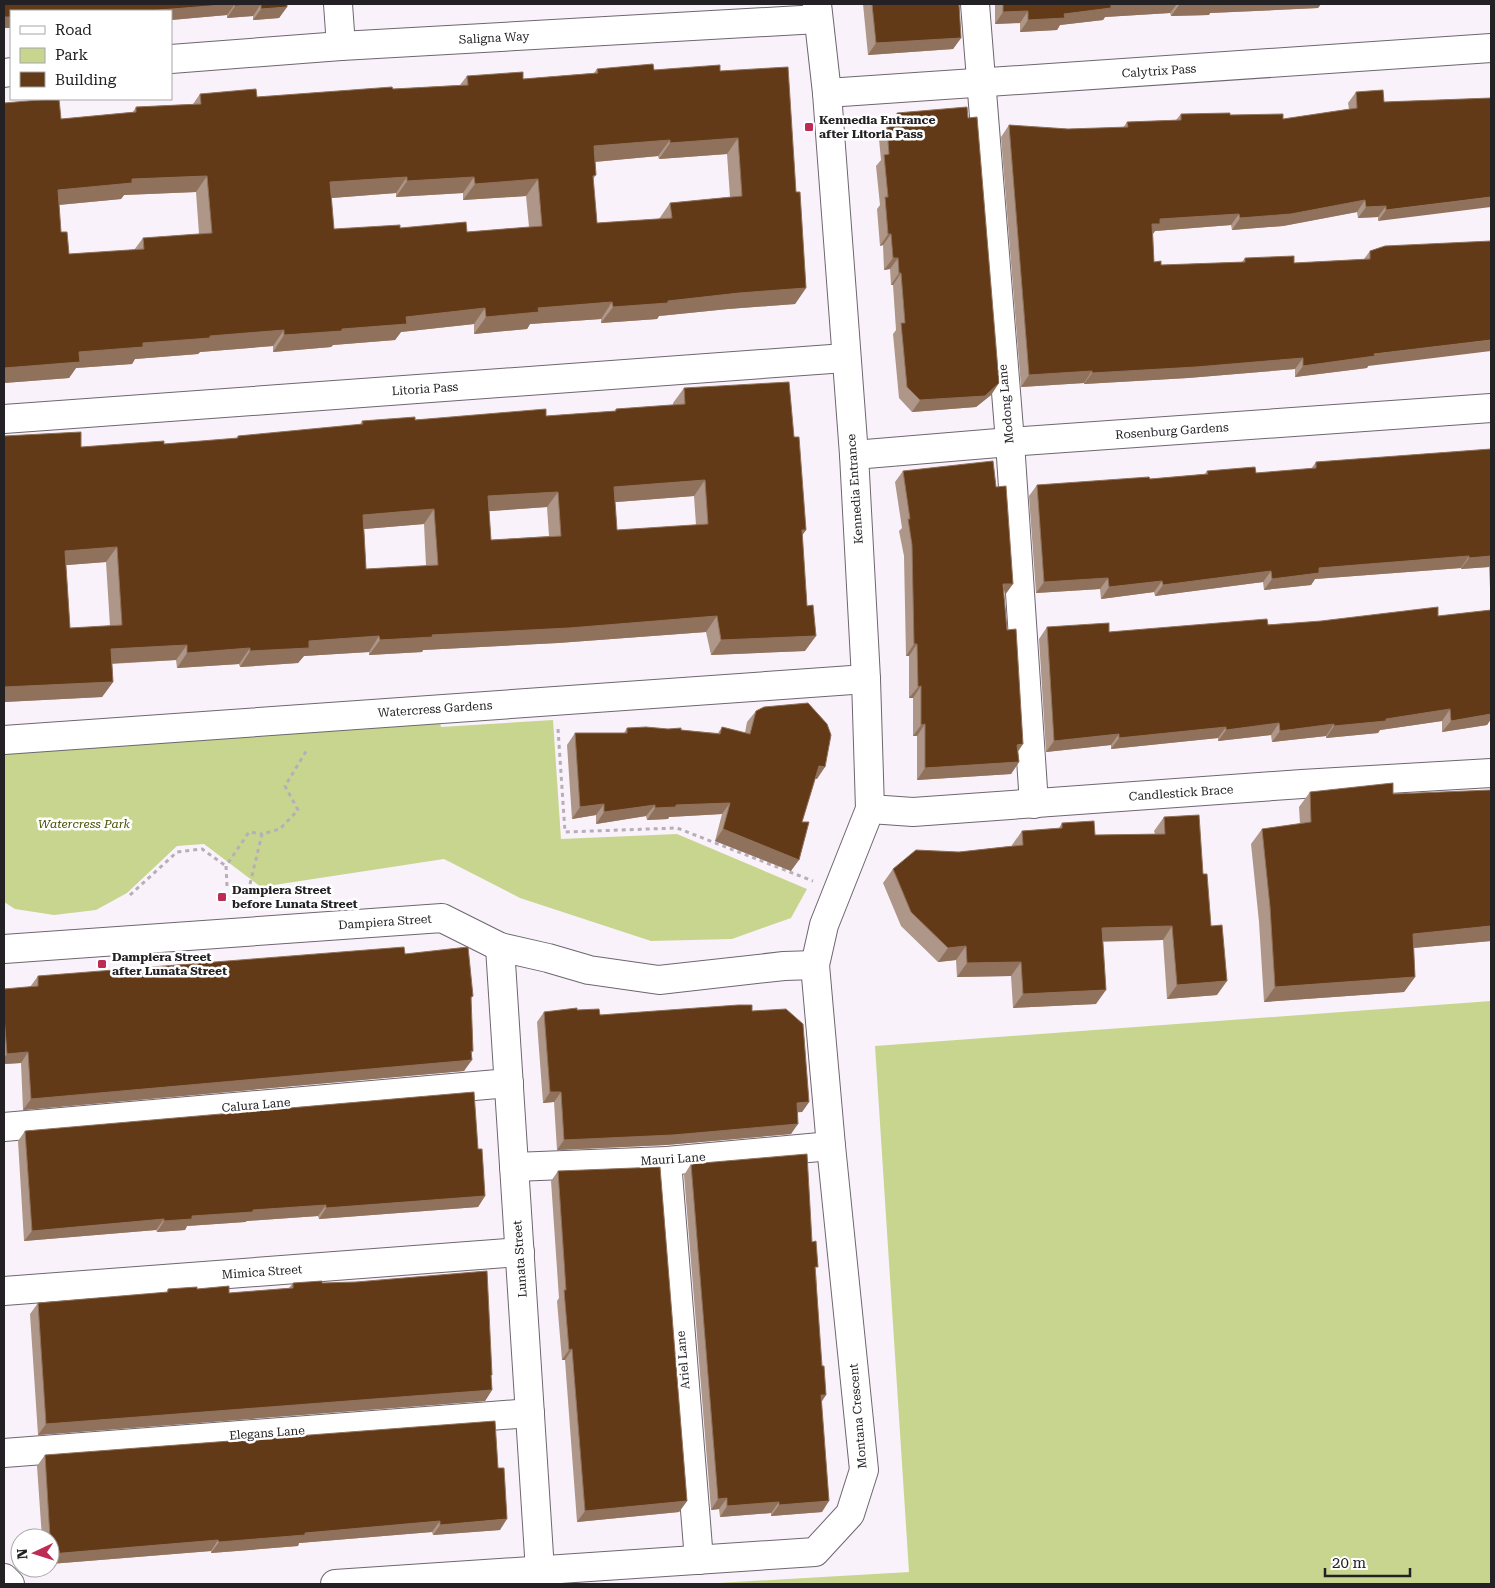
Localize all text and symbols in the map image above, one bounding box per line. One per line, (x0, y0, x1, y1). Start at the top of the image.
legend (10, 10, 172, 100)
text: Road (55, 21, 92, 39)
street label: Saligna Way (458, 29, 531, 47)
text: Park (55, 46, 89, 64)
street label: Calytrix Pass (1121, 61, 1197, 81)
text: Building (55, 71, 117, 89)
place label: Kennedia Entrance after Litoria Pass (819, 113, 935, 141)
marker: Kennedia Entrance after Litoria Pass (803, 121, 815, 133)
street label: Modong Lane (996, 363, 1016, 444)
street label: Litoria Pass (391, 380, 459, 398)
street label: Rosenburg Gardens (1115, 420, 1229, 442)
street label: Kennedia Entrance (844, 433, 866, 545)
street label: Watercress Gardens (377, 698, 493, 720)
street label: Candlestick Brace (1128, 782, 1234, 804)
park label: Watercress Park (38, 817, 130, 831)
place label: Dampiera Street before Lunata Street (232, 883, 358, 911)
marker: Dampiera Street before Lunata Street (216, 891, 228, 903)
street label: Dampiera Street (338, 912, 433, 932)
place label: Dampiera Street after Lunata Street (112, 950, 227, 978)
marker: Dampiera Street after Lunata Street (96, 958, 108, 970)
street label: Calura Lane (221, 1095, 291, 1115)
street label: Mauri Lane (640, 1150, 707, 1168)
street label: Lunata Street (510, 1219, 530, 1298)
street label: Mimica Street (221, 1262, 303, 1282)
street label: Ariel Lane (673, 1330, 693, 1390)
street label: Montana Crescent (846, 1362, 870, 1469)
street label: Elegans Lane (229, 1423, 306, 1443)
north arrow (10, 1528, 60, 1578)
scale bar (1325, 1546, 1410, 1578)
text: N (14, 1548, 30, 1560)
text: 20 m (1332, 1554, 1367, 1572)

